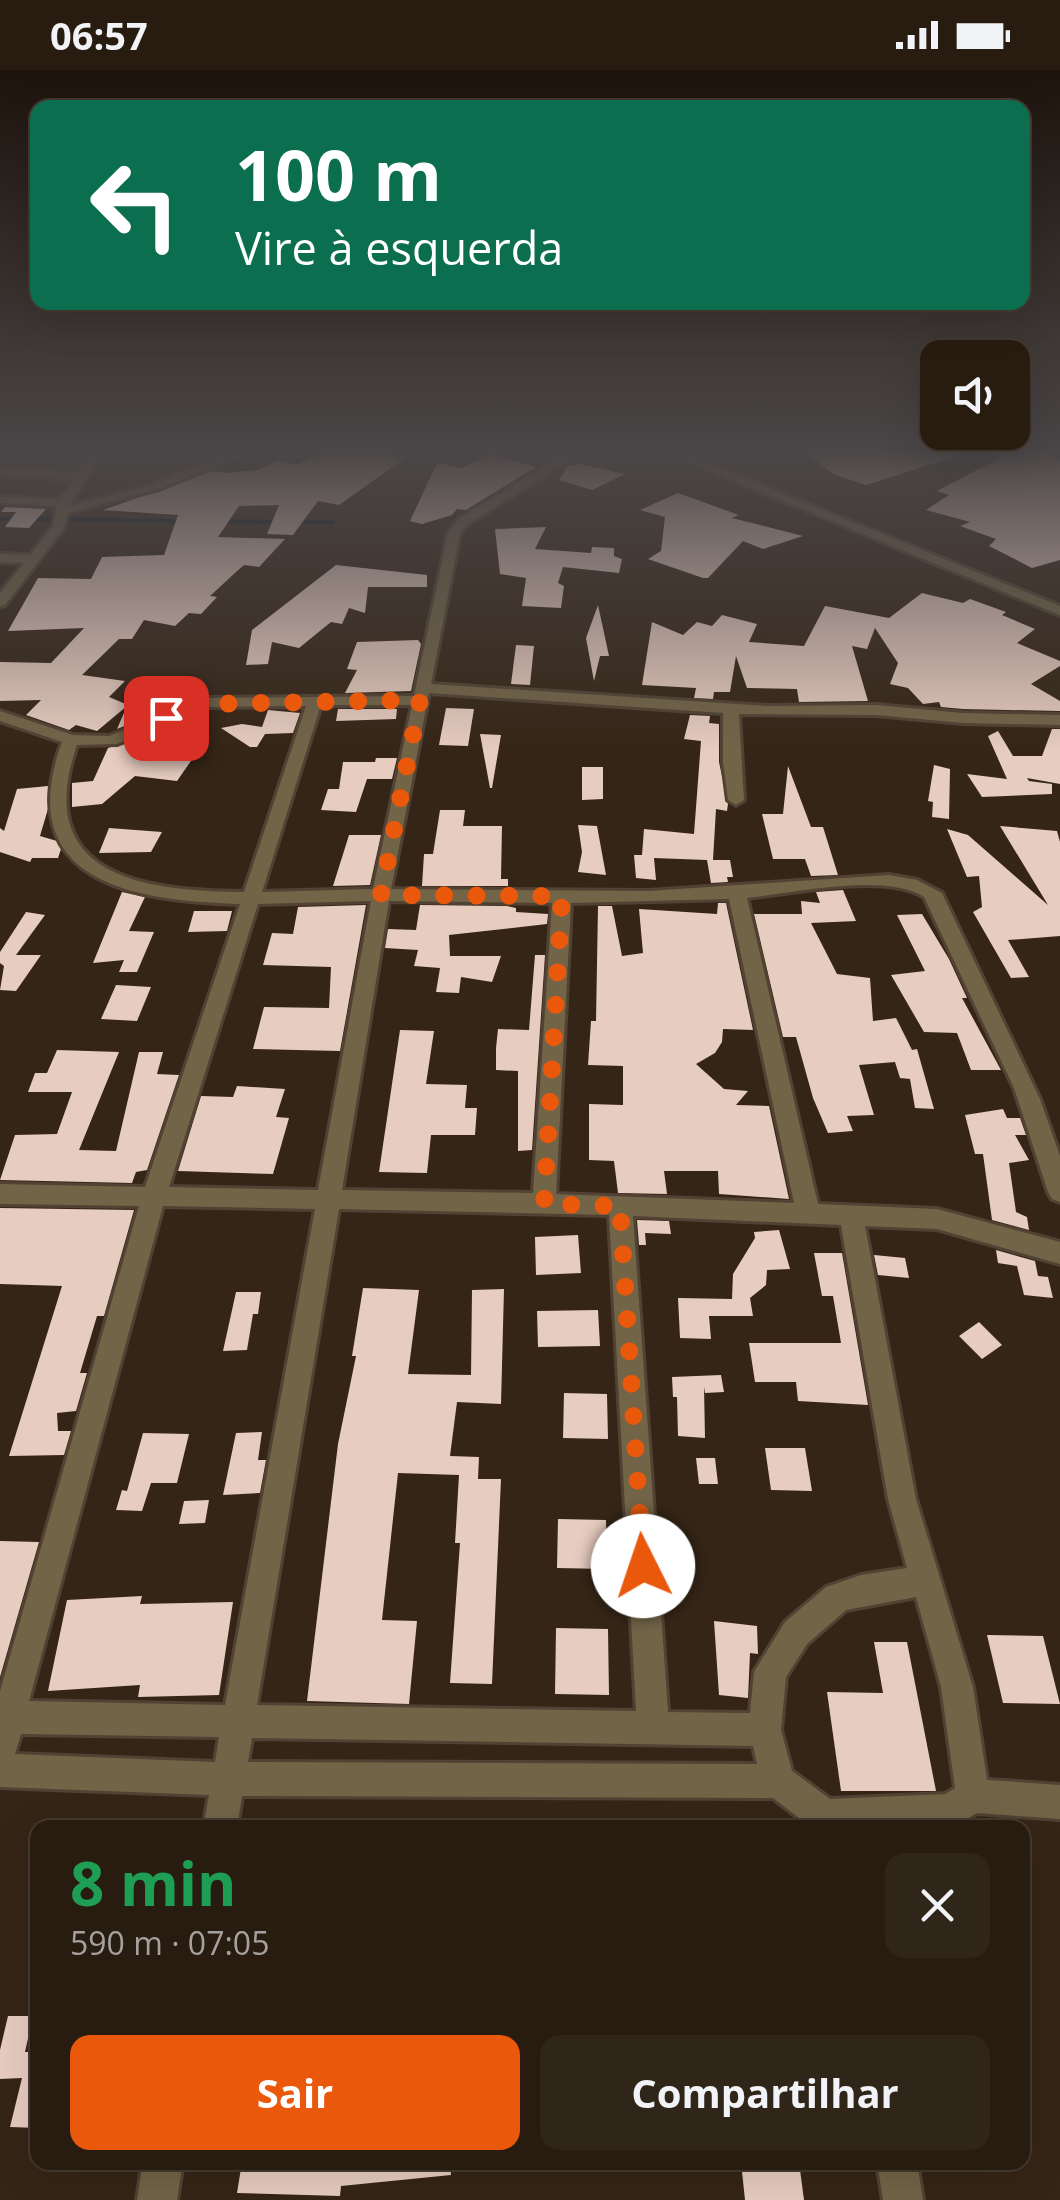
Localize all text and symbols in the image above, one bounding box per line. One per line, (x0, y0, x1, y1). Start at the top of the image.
text: 06:57 (50, 9, 148, 61)
text: 100 m (235, 126, 442, 222)
icon: left (70, 140, 200, 270)
text: Vire à esquerda (235, 217, 563, 278)
map controls (920, 340, 1030, 450)
button: sound (920, 340, 1030, 450)
pin (124, 676, 209, 761)
icon: arrive (139, 691, 194, 746)
position arrow (591, 1514, 695, 1618)
text: 8 min (70, 1842, 237, 1924)
button: close (885, 1853, 990, 1958)
text: 590 m · 07:05 (70, 1921, 269, 1964)
button: Sair (70, 2035, 520, 2150)
button: Compartilhar (540, 2035, 990, 2150)

